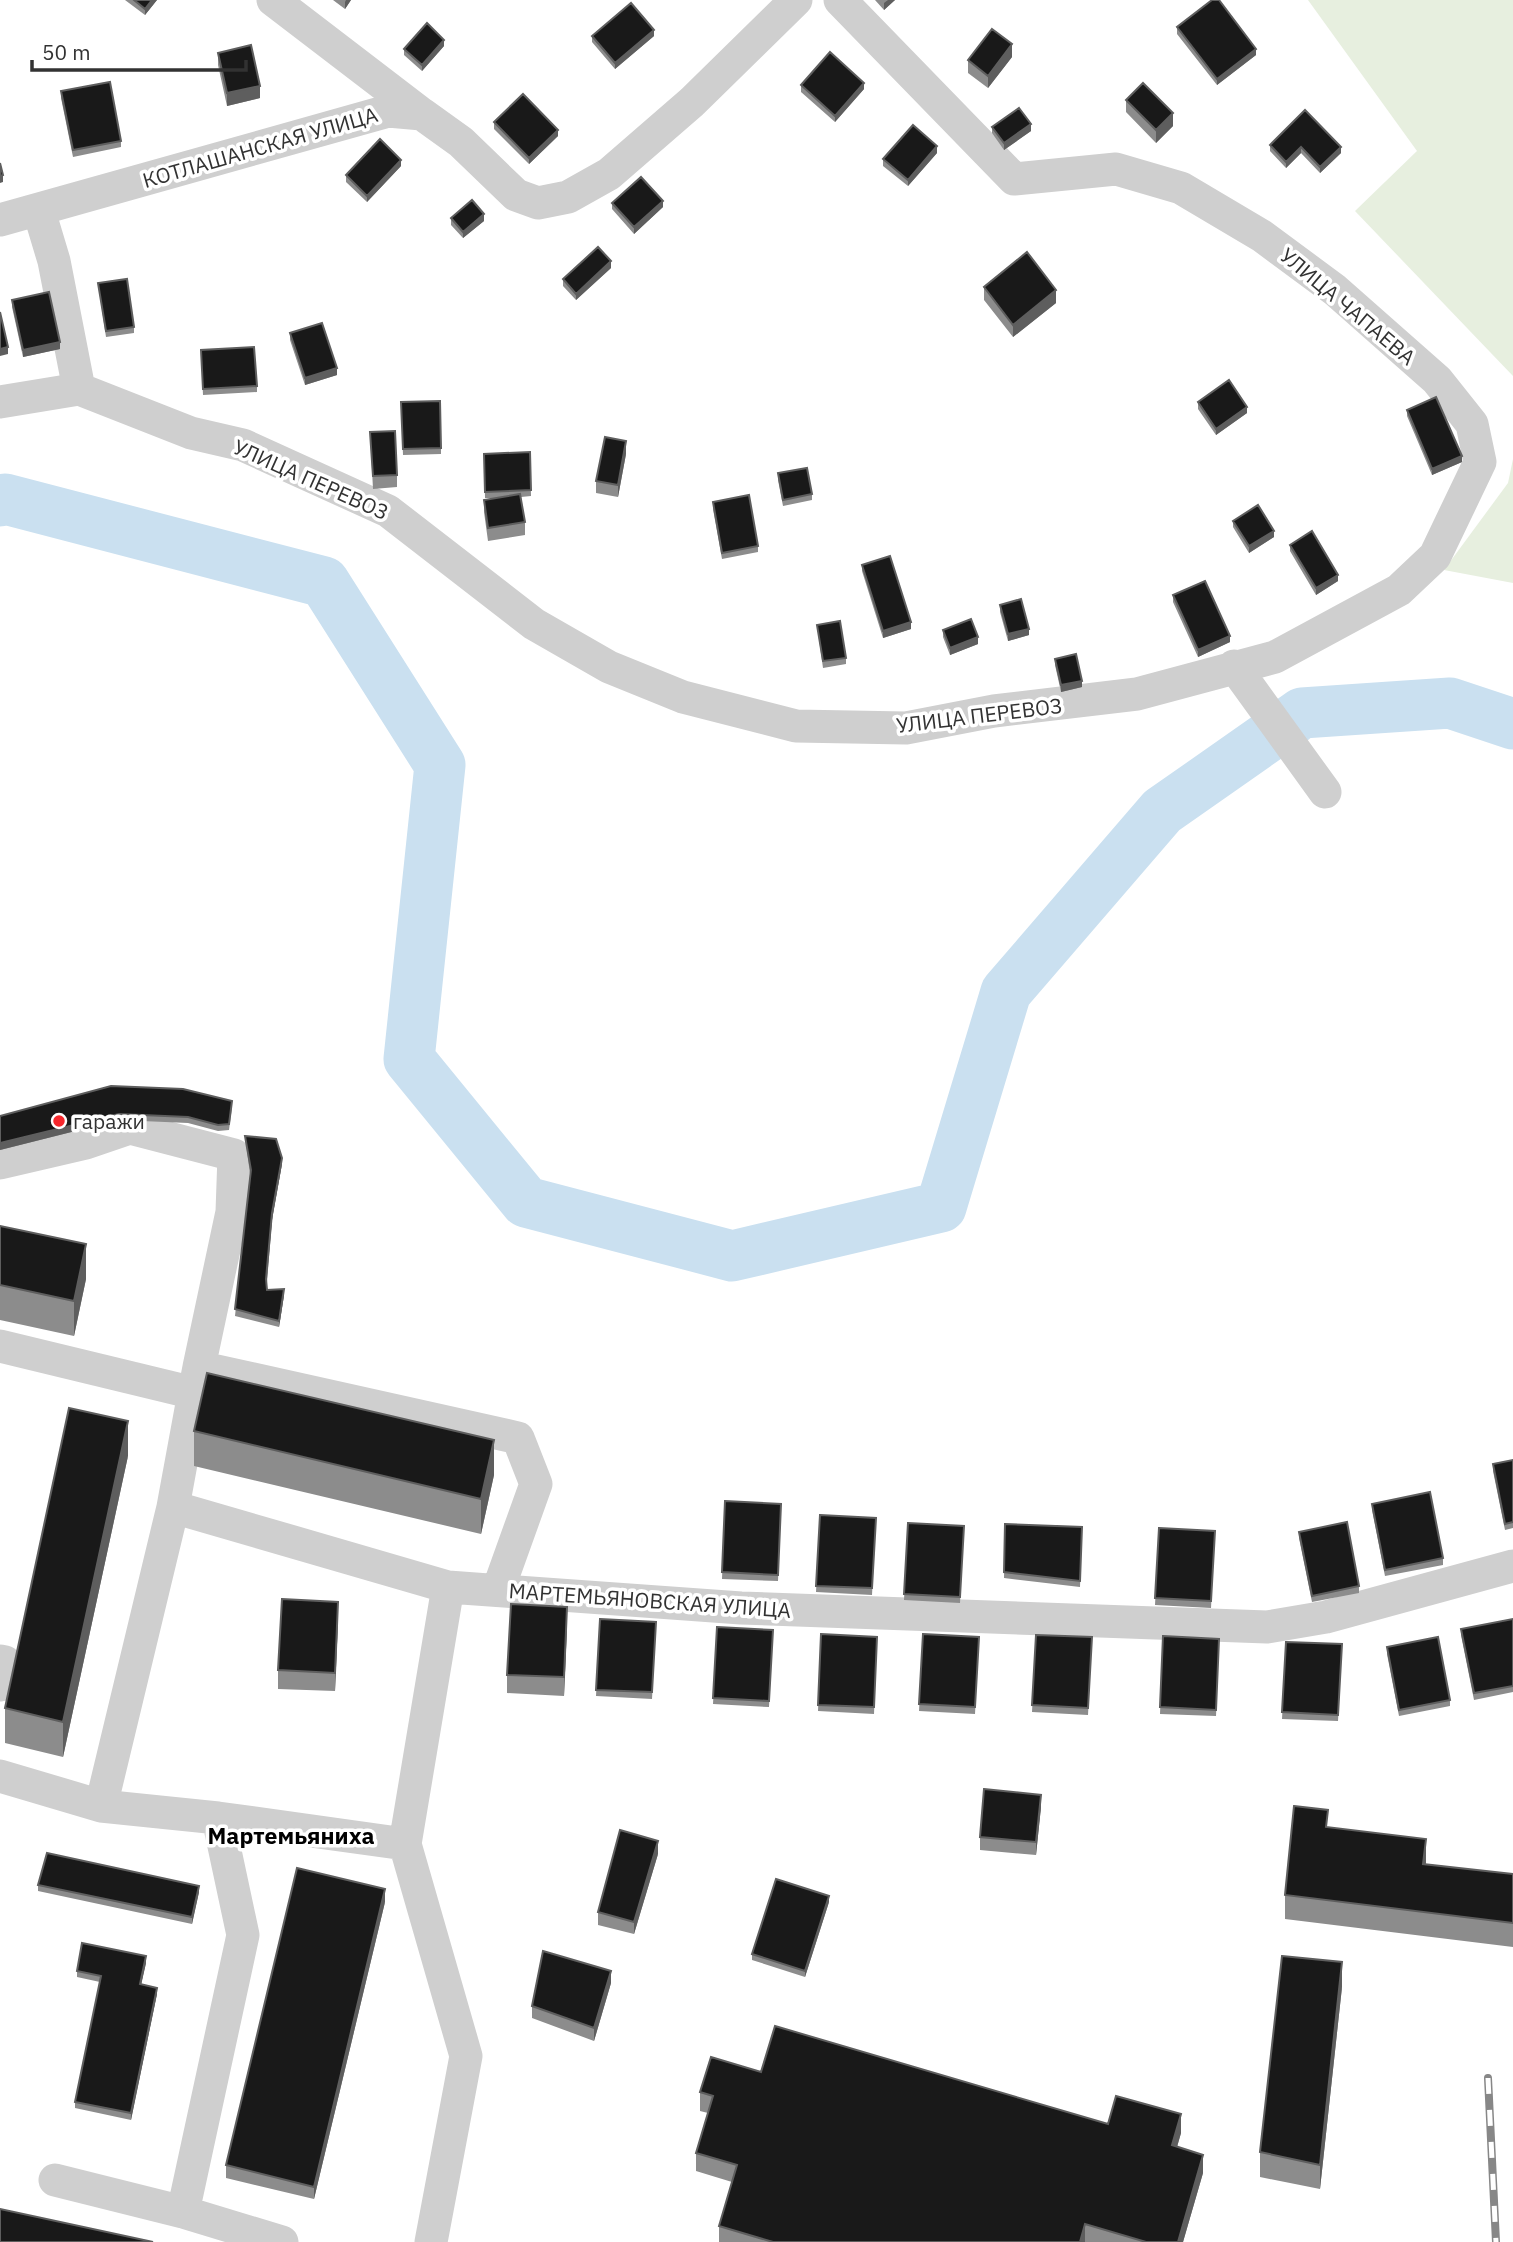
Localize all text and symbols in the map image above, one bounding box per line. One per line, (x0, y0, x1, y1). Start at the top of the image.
scale bar (32, 28, 245, 72)
text: 50 m (42, 38, 91, 66)
street label: КОТЛАШАНСКАЯ УЛИЦА (139, 100, 381, 194)
street label: УЛИЦА ЧАПАЕВА (1274, 241, 1422, 371)
street label: УЛИЦА ПЕРЕВОЗ (229, 432, 393, 526)
street label: УЛИЦА ПЕРЕВОЗ (894, 691, 1064, 739)
place label: гаражи (73, 1107, 145, 1135)
marker: гаражи (51, 1113, 67, 1129)
street label: МАРТЕМЬЯНОВСКАЯ УЛИЦА (508, 1576, 792, 1624)
district label: Мартемьяниха (208, 1820, 374, 1850)

